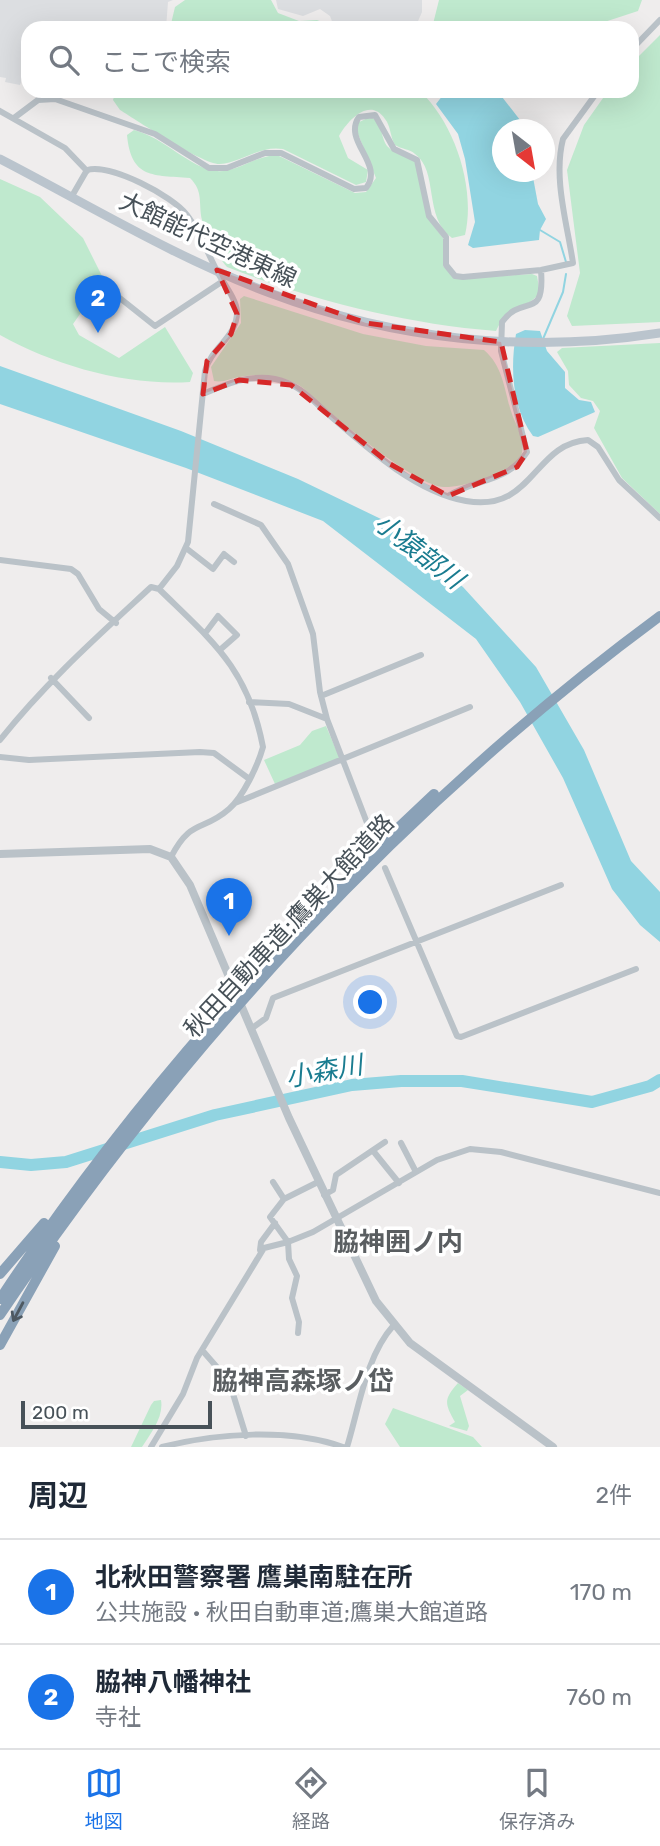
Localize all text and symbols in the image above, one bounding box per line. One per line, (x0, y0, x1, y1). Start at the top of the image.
search box (21, 21, 639, 98)
icon: search (45, 41, 83, 79)
text: ここで検索 (101, 47, 231, 78)
north arrow (492, 119, 555, 182)
street label: 大館能代空港東線 (115, 187, 301, 293)
pin: 2 (75, 275, 121, 333)
water label: 小猿部川 (368, 507, 472, 597)
street label: 秋田自動車道;鷹巣大館道路 (178, 809, 400, 1043)
pin: 1 (206, 878, 252, 936)
your location (353, 985, 387, 1019)
water label: 小森川 (283, 1049, 368, 1094)
district label: 脇神囲ノ内 (333, 1227, 463, 1258)
one-way arrow (11, 1301, 24, 1322)
district label: 脇神高森塚ノ岱 (212, 1366, 394, 1397)
scale bar (21, 1398, 212, 1430)
text: 200 m (32, 1401, 89, 1424)
text: 周辺 (28, 1478, 88, 1514)
text: 2件 (595, 1481, 632, 1509)
text: 北秋田警察署 鷹巣南駐在所 (95, 1562, 413, 1593)
text: 1 (45, 1578, 57, 1606)
text: 170 m (570, 1578, 632, 1606)
text: 公共施設 · 秋田自動車道;鷹巣大館道路 (95, 1598, 488, 1626)
text: 脇神八幡神社 (95, 1667, 251, 1698)
text: 2 (44, 1683, 58, 1711)
text: 760 m (566, 1683, 632, 1711)
text: 寺社 (95, 1703, 141, 1731)
tab: 地図 (85, 1764, 123, 1833)
tab: 経路 (292, 1764, 330, 1833)
tab: 保存済み (499, 1764, 575, 1833)

